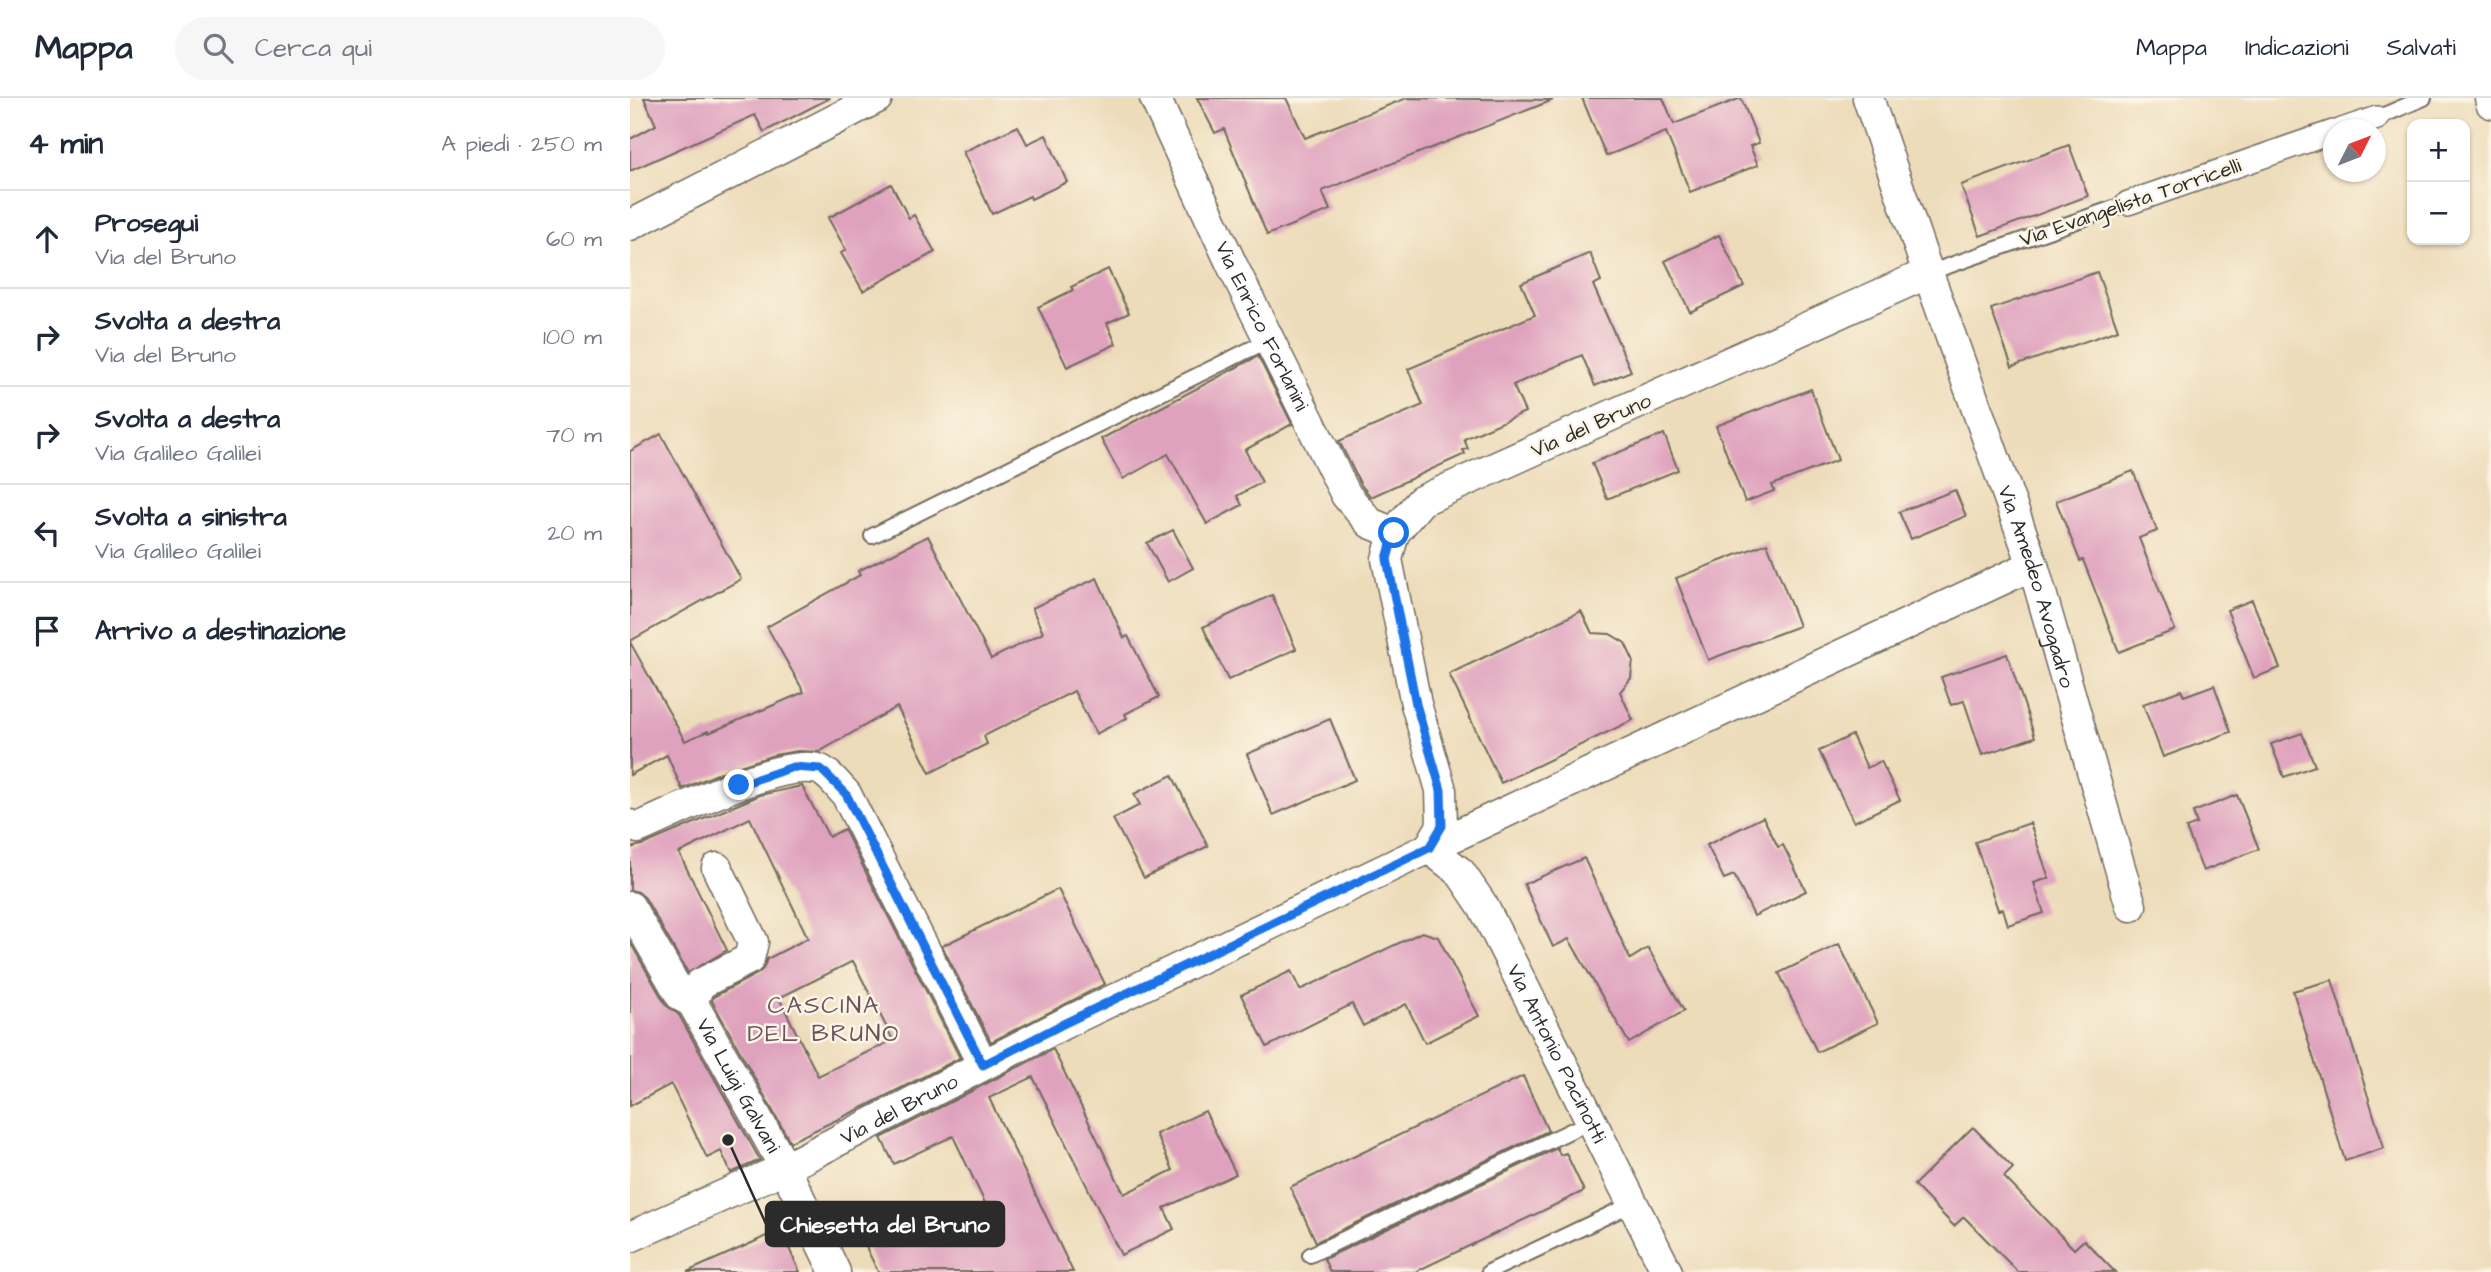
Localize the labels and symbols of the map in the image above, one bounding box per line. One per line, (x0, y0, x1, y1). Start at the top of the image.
north arrow (2323, 119, 2386, 182)
street label: Via Evangelista Torricelli (2016, 151, 2245, 256)
street label: Via Enrico Forlanini (1208, 237, 1316, 416)
street label: Via del Bruno (1526, 386, 1656, 465)
street label: Via Amedeo Avogadro (1991, 481, 2082, 692)
route start (1378, 517, 1409, 548)
route end (723, 769, 754, 800)
street label: Via Antonio Pacinotti (1499, 959, 1614, 1148)
district label: CASCINA DEL BRUNO (748, 989, 900, 1051)
street label: Via Luigi Galvani (689, 1013, 788, 1158)
street label: Via del Bruno (835, 1067, 963, 1152)
callout: Chiesetta del Bruno (766, 1202, 1004, 1246)
text: Chiesetta del Bruno (780, 1209, 990, 1241)

